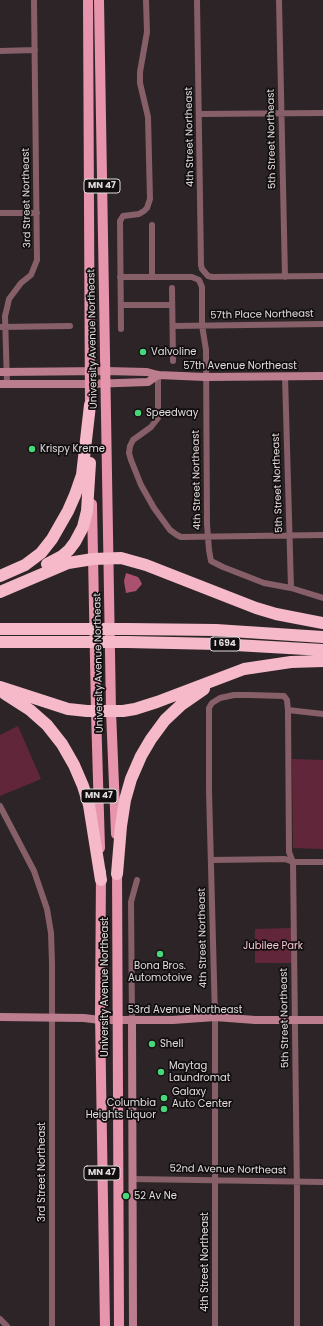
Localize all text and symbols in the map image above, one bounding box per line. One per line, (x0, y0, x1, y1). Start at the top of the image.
street label: 4th Street Northeast (183, 87, 197, 187)
street label: 5th Street Northeast (265, 89, 279, 189)
street label: 3rd Street Northeast (20, 148, 34, 248)
road number: MN 47 (84, 179, 120, 193)
street label: University Avenue Northeast (86, 269, 100, 409)
street label: 57th Place Northeast (210, 308, 314, 322)
place label: Valvoline (151, 346, 197, 358)
marker: Valvoline (138, 347, 148, 357)
street label: 57th Avenue Northeast (183, 360, 297, 372)
place label: Speedway (146, 407, 198, 419)
marker: Speedway (133, 408, 143, 418)
street label: 4th Street Northeast (190, 430, 204, 530)
street label: 5th Street Northeast (270, 433, 286, 533)
place label: Krispy Kreme (40, 443, 105, 455)
marker: Krispy Kreme (27, 444, 37, 454)
street label: University Avenue Northeast (92, 593, 106, 733)
road number: I 694 (210, 637, 240, 651)
road number: MN 47 (81, 789, 117, 803)
street label: 4th Street Northeast (196, 888, 210, 988)
street label: University Avenue Northeast (99, 917, 111, 1057)
park label: Jubilee Park (243, 940, 303, 952)
marker: Bona Bros. Automotoive (155, 949, 165, 959)
place label: Bona Bros. Automotoive (128, 960, 192, 984)
street label: 5th Street Northeast (278, 968, 292, 1068)
street label: 53rd Avenue Northeast (128, 1004, 242, 1016)
place label: Shell (160, 1038, 183, 1050)
marker: Shell (147, 1039, 157, 1049)
place label: Maytag Laundromat (169, 1060, 230, 1084)
marker: Maytag Laundromat (156, 1067, 166, 1077)
place label: Galaxy Auto Center (172, 1086, 232, 1110)
marker: Galaxy Auto Center (159, 1093, 169, 1103)
place label: Columbia Heights Liquor (86, 1097, 156, 1120)
marker: Columbia Heights Liquor (159, 1104, 169, 1114)
street label: 3rd Street Northeast (36, 1122, 48, 1222)
street label: 52nd Avenue Northeast (169, 1163, 287, 1177)
road number: MN 47 (84, 1166, 120, 1180)
place label: 52 Av Ne (134, 1190, 177, 1202)
marker: 52 Av Ne (121, 1191, 131, 1201)
street label: 4th Street Northeast (199, 1212, 211, 1312)

